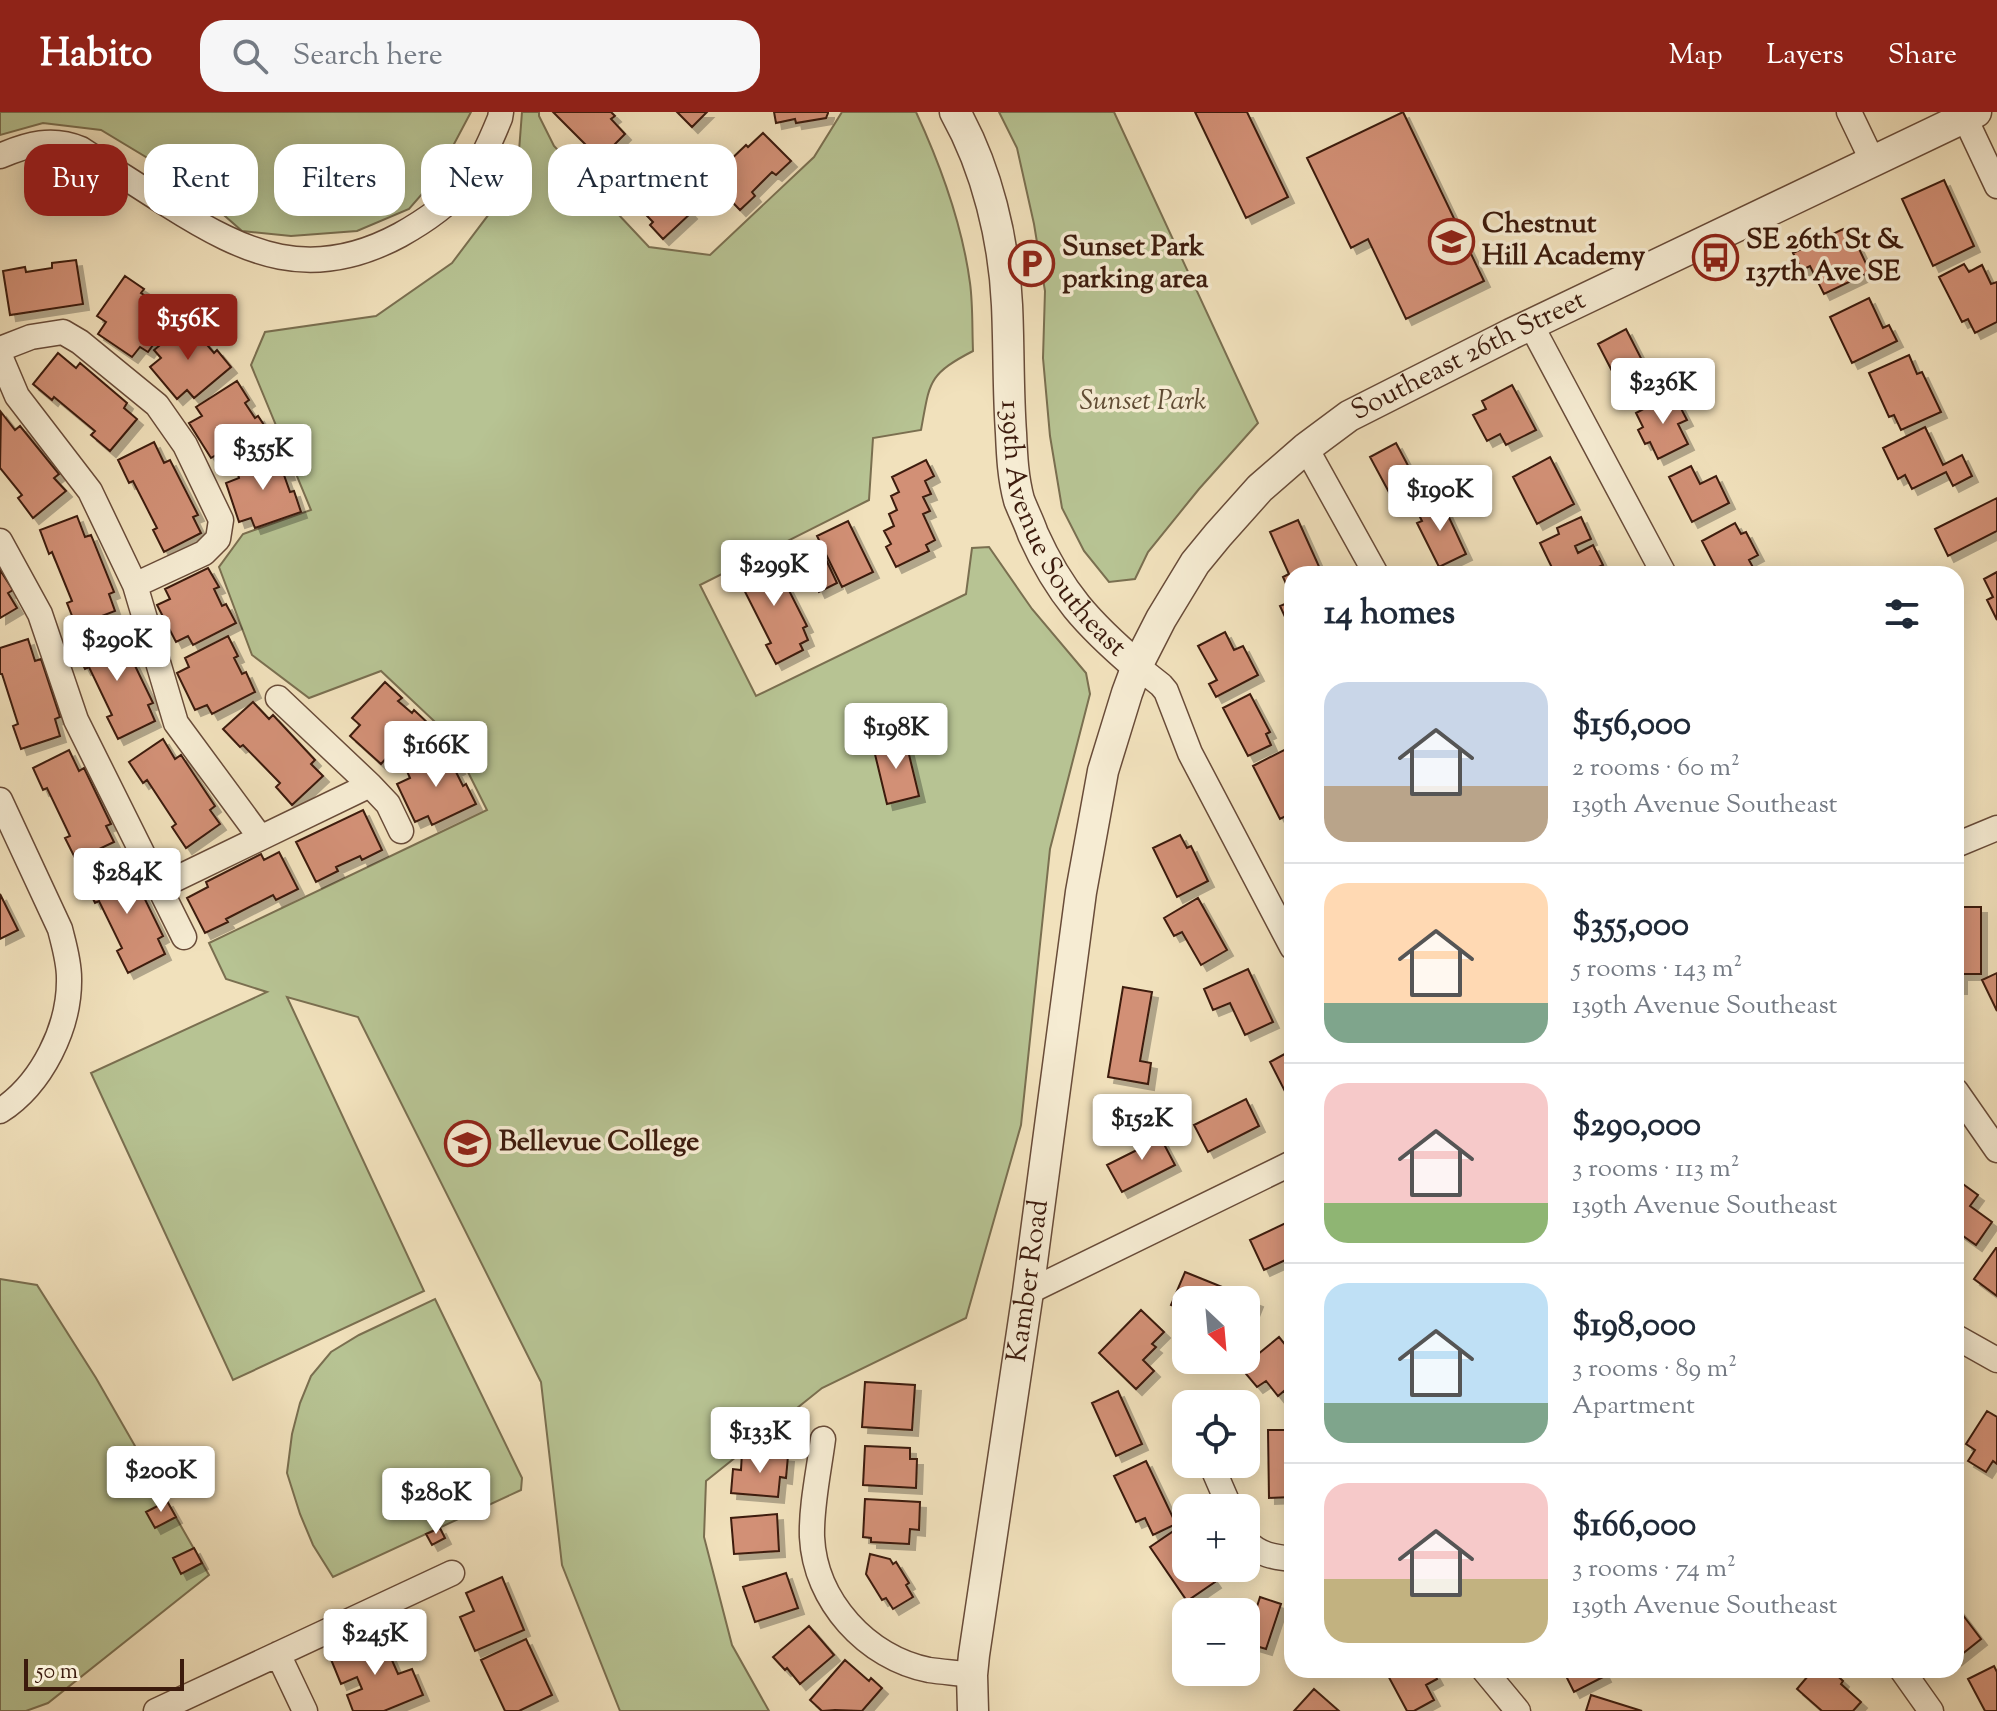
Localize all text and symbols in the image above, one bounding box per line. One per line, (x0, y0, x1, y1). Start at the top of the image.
search box (200, 20, 760, 92)
text: Habito (40, 29, 152, 83)
icon: search (228, 34, 272, 78)
text: Search here (292, 35, 443, 78)
text: Map (1669, 36, 1722, 76)
text: Layers (1766, 36, 1844, 76)
text: Share (1888, 36, 1957, 76)
chip: Buy (24, 144, 128, 216)
chip: Rent (144, 144, 258, 216)
chip: Filters (274, 144, 405, 216)
chip: New (421, 144, 532, 216)
chip: Apartment (548, 144, 737, 216)
place label: Chestnut Hill Academy (1482, 205, 1645, 277)
school or university icon: Chestnut Hill Academy (1427, 217, 1475, 265)
place label: SE 26th St & 137th Ave SE (1746, 221, 1904, 293)
place label: Sunset Park parking area (1062, 228, 1209, 300)
bus stop icon: SE 26th St & 137th Ave SE (1691, 233, 1739, 281)
parking icon: Sunset Park parking area (1007, 240, 1055, 288)
street label: Southeast 26th Street (1344, 281, 1593, 432)
pin: $156K (132, 294, 244, 362)
text: $156K (156, 301, 220, 338)
pin: $236K (1607, 358, 1719, 426)
text: $236K (1629, 365, 1697, 402)
park label: Sunset Park (1080, 382, 1207, 422)
street label: 139th Avenue Southeast (989, 400, 1135, 667)
pin: $355K (207, 424, 319, 492)
text: $355K (232, 431, 294, 468)
pin: $190K (1384, 465, 1496, 533)
text: $190K (1406, 472, 1474, 509)
pin: $299K (718, 540, 830, 608)
text: $299K (739, 547, 809, 584)
text: 14 homes (1324, 590, 1455, 639)
icon: filters (1880, 592, 1924, 636)
pin: $290K (61, 615, 173, 683)
text: $290K (81, 622, 153, 659)
text: $156,000 (1572, 701, 1691, 750)
pin: $198K (840, 703, 952, 771)
text: $198K (863, 710, 929, 747)
icon: home (1388, 714, 1484, 810)
pin: $166K (380, 721, 492, 789)
text: $166K (402, 728, 470, 765)
text: 2 rooms · 60 m² (1572, 750, 1740, 787)
text: 139th Avenue Southeast (1572, 787, 1838, 824)
pin: $284K (71, 848, 183, 916)
text: $284K (92, 855, 162, 892)
text: $355,000 (1572, 902, 1689, 951)
icon: home (1388, 915, 1484, 1011)
text: 5 rooms · 143 m² (1572, 951, 1742, 988)
text: 139th Avenue Southeast (1572, 988, 1838, 1025)
pin: $152K (1086, 1094, 1198, 1162)
text: $152K (1111, 1101, 1173, 1138)
text: $290,000 (1572, 1102, 1701, 1151)
icon: home (1388, 1115, 1484, 1211)
school or university icon: Bellevue College (444, 1119, 492, 1167)
place label: Bellevue College (499, 1123, 699, 1163)
text: 3 rooms · 113 m² (1572, 1151, 1740, 1188)
text: 139th Avenue Southeast (1572, 1188, 1838, 1225)
street label: Kamber Road (998, 1197, 1060, 1365)
north arrow (1172, 1286, 1260, 1374)
map controls (1172, 1286, 1260, 1686)
text: $198,000 (1572, 1302, 1696, 1351)
icon: home (1388, 1315, 1484, 1411)
text: 3 rooms · 89 m² (1572, 1351, 1737, 1388)
text: Apartment (1572, 1388, 1695, 1425)
button: locate (1172, 1390, 1260, 1478)
pin: $133K (704, 1407, 816, 1475)
text: $133K (729, 1414, 791, 1451)
pin: $200K (105, 1446, 217, 1514)
text: $200K (125, 1453, 197, 1490)
pin: $280K (380, 1468, 492, 1536)
text: $280K (400, 1475, 472, 1512)
button: + (1172, 1494, 1260, 1582)
text: $166,000 (1572, 1502, 1696, 1551)
icon: home (1388, 1515, 1484, 1611)
text: 3 rooms · 74 m² (1572, 1551, 1736, 1588)
text: 139th Avenue Southeast (1572, 1588, 1838, 1625)
button: − (1172, 1598, 1260, 1686)
pin: $245K (319, 1609, 431, 1677)
text: $245K (342, 1616, 408, 1653)
scale bar (24, 1655, 184, 1691)
text: 50 m (36, 1657, 78, 1689)

